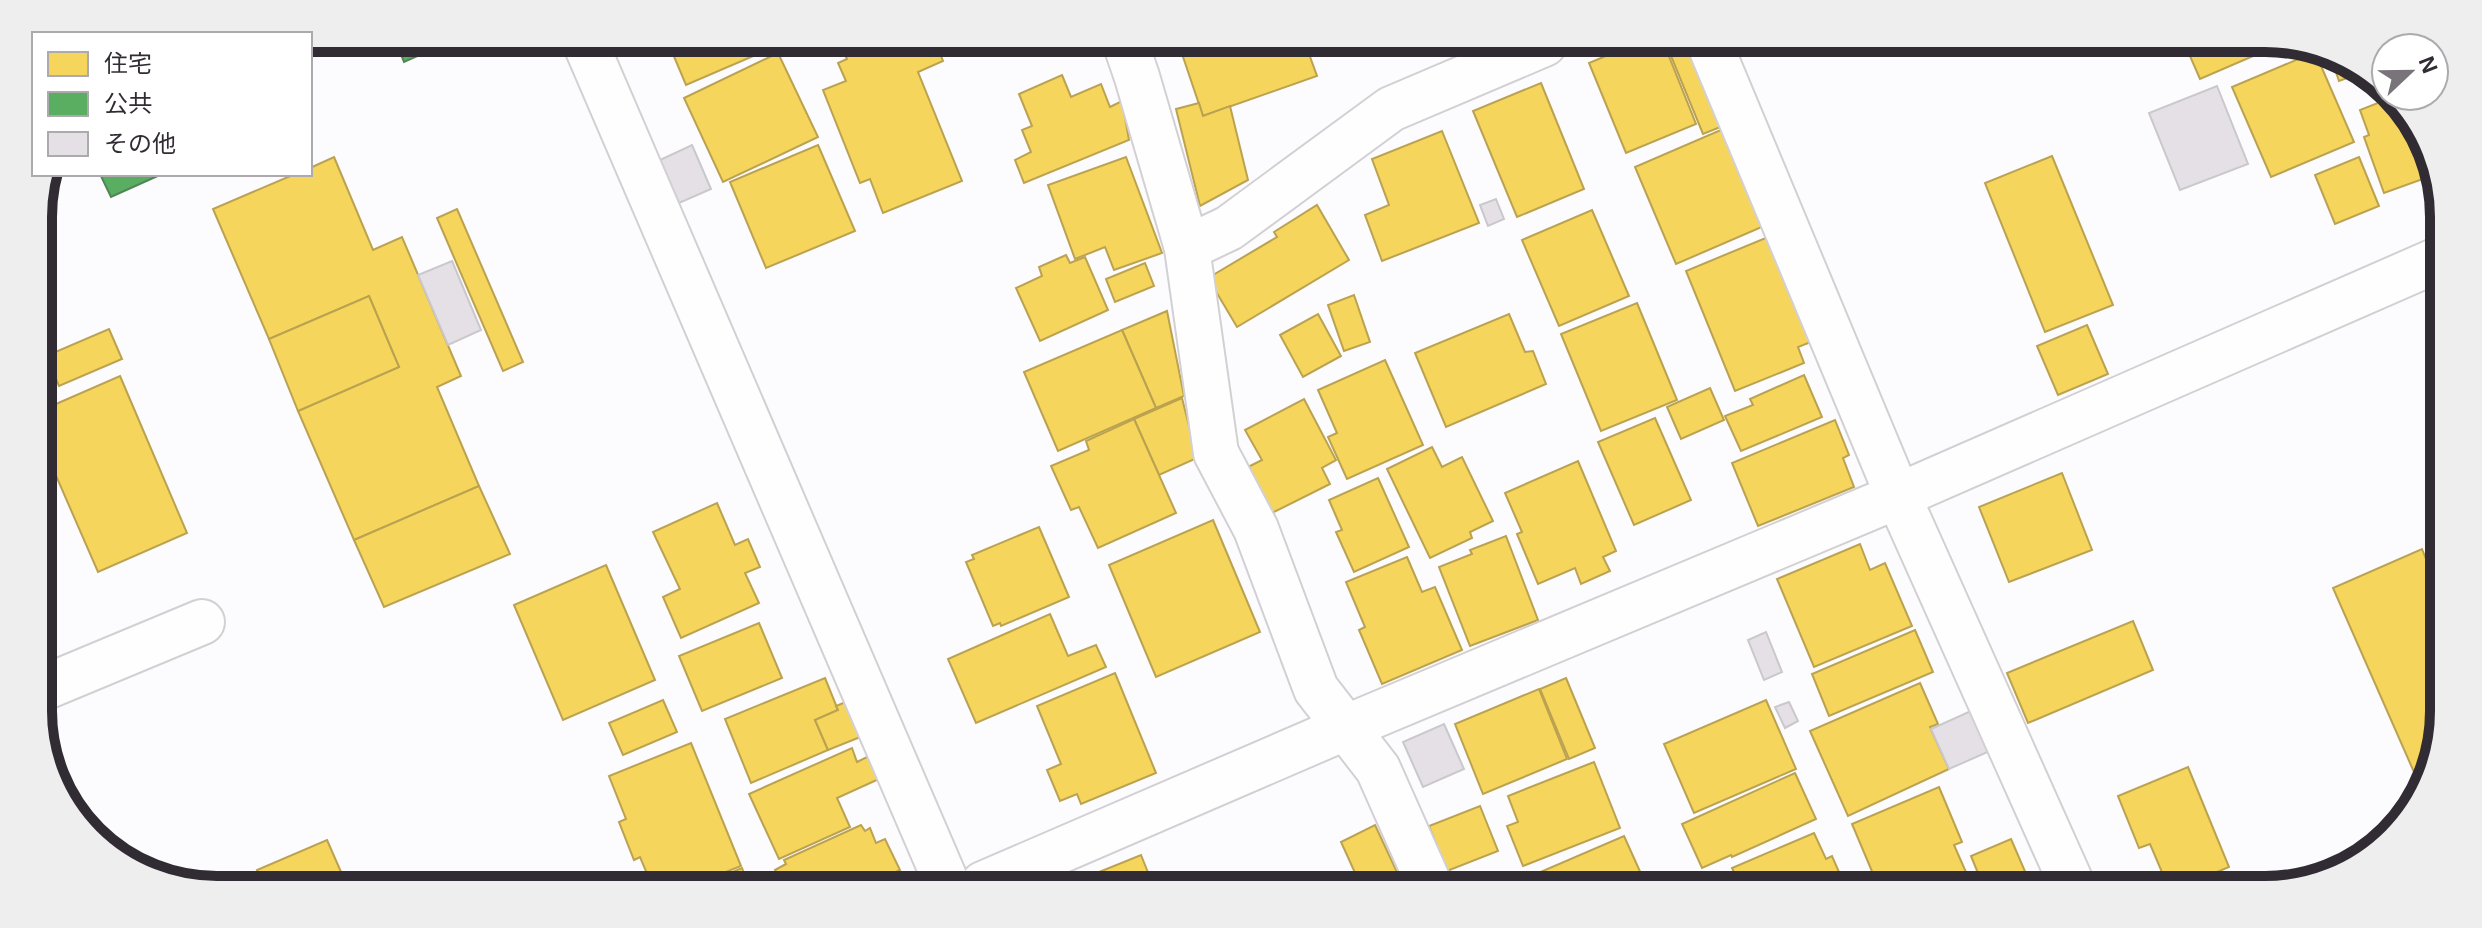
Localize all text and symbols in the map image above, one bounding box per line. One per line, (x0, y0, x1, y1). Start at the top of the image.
legend (32, 32, 312, 176)
north arrow (2370, 32, 2450, 112)
text: 住宅 (104, 50, 152, 77)
text: N (2414, 53, 2443, 77)
text: 公共 (104, 90, 152, 117)
text: その他 (104, 130, 176, 157)

